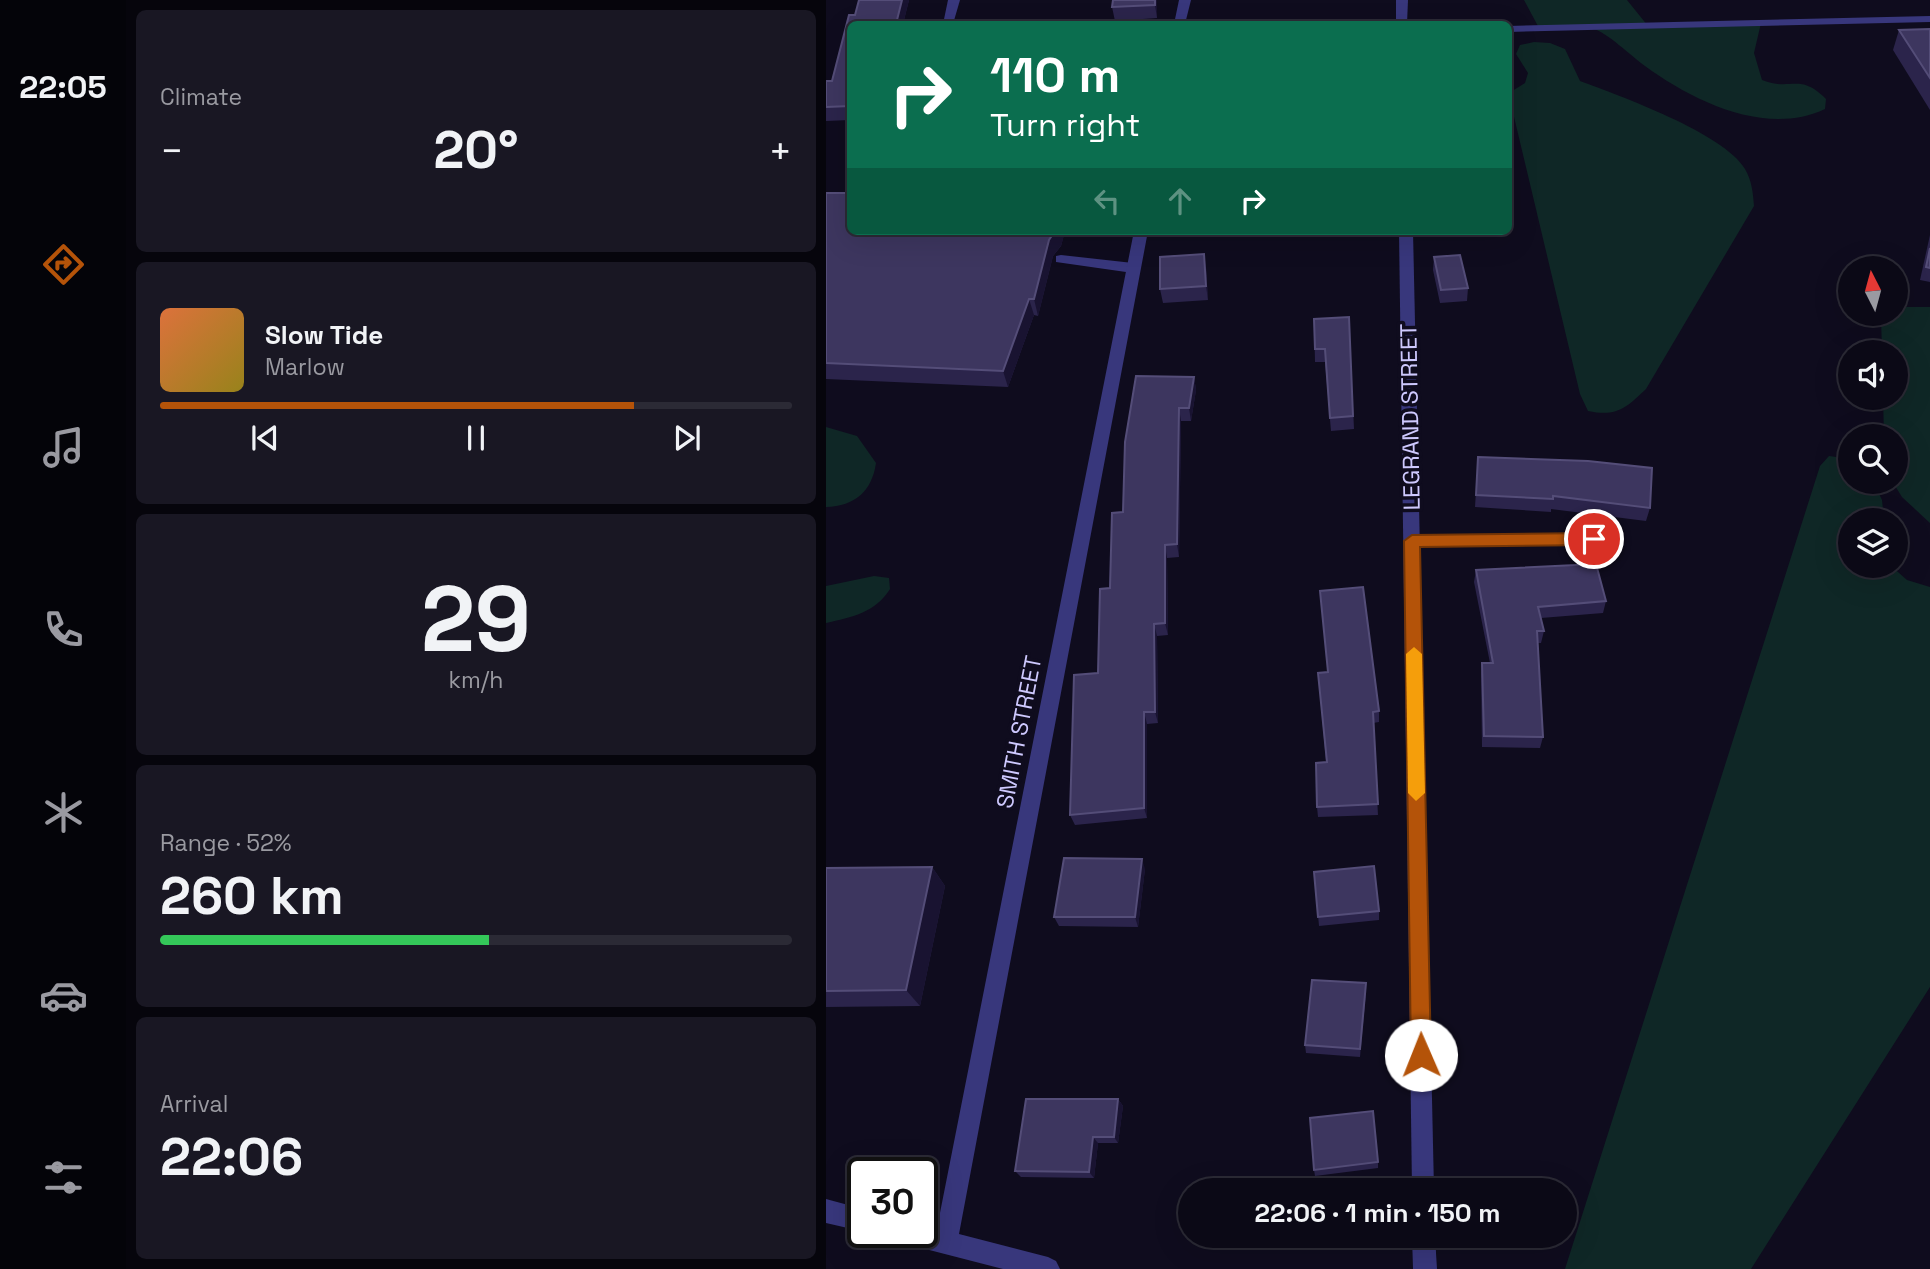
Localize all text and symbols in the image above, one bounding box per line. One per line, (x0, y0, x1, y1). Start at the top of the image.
text: 110 m (990, 44, 1120, 106)
icon: right (875, 49, 966, 140)
text: 22:05 (19, 67, 107, 107)
text: Climate (160, 82, 242, 112)
text: Turn right (990, 105, 1140, 145)
text: 20° (433, 117, 519, 183)
text: − (160, 127, 184, 175)
text: + (768, 127, 792, 175)
icon: left (1088, 182, 1126, 220)
icon: ahead (1161, 182, 1199, 220)
icon: right (1234, 182, 1272, 220)
icon: directions (39, 240, 88, 289)
north arrow (1838, 256, 1908, 326)
map controls (1838, 256, 1908, 578)
text: Slow Tide (265, 318, 383, 352)
street label: LEGRAND STREET (1393, 323, 1427, 511)
button: sound (1838, 340, 1908, 410)
text: Marlow (265, 352, 345, 382)
icon: previous (246, 419, 284, 457)
icon: pause (457, 419, 495, 457)
icon: next (668, 419, 706, 457)
icon: music (39, 423, 88, 472)
button: search (1838, 424, 1908, 494)
button: layers (1838, 508, 1908, 578)
pin (1564, 509, 1624, 569)
icon: arrive (1575, 520, 1613, 558)
text: 29 (421, 561, 531, 678)
icon: phone (39, 605, 88, 654)
street label: SMITH STREET (989, 653, 1049, 811)
text: km/h (449, 665, 503, 695)
icon: climate (39, 788, 88, 837)
text: Range · 52% (160, 828, 292, 858)
text: 260 km (160, 863, 344, 929)
icon: car (39, 971, 88, 1020)
position arrow (1384, 1018, 1458, 1092)
text: Arrival (160, 1089, 228, 1119)
text: 22:06 (160, 1124, 303, 1190)
icon: filters (39, 1153, 88, 1202)
speed limit sign: 30 (847, 1157, 938, 1248)
text: 22:06 · 1 min · 150 m (1255, 1196, 1500, 1230)

